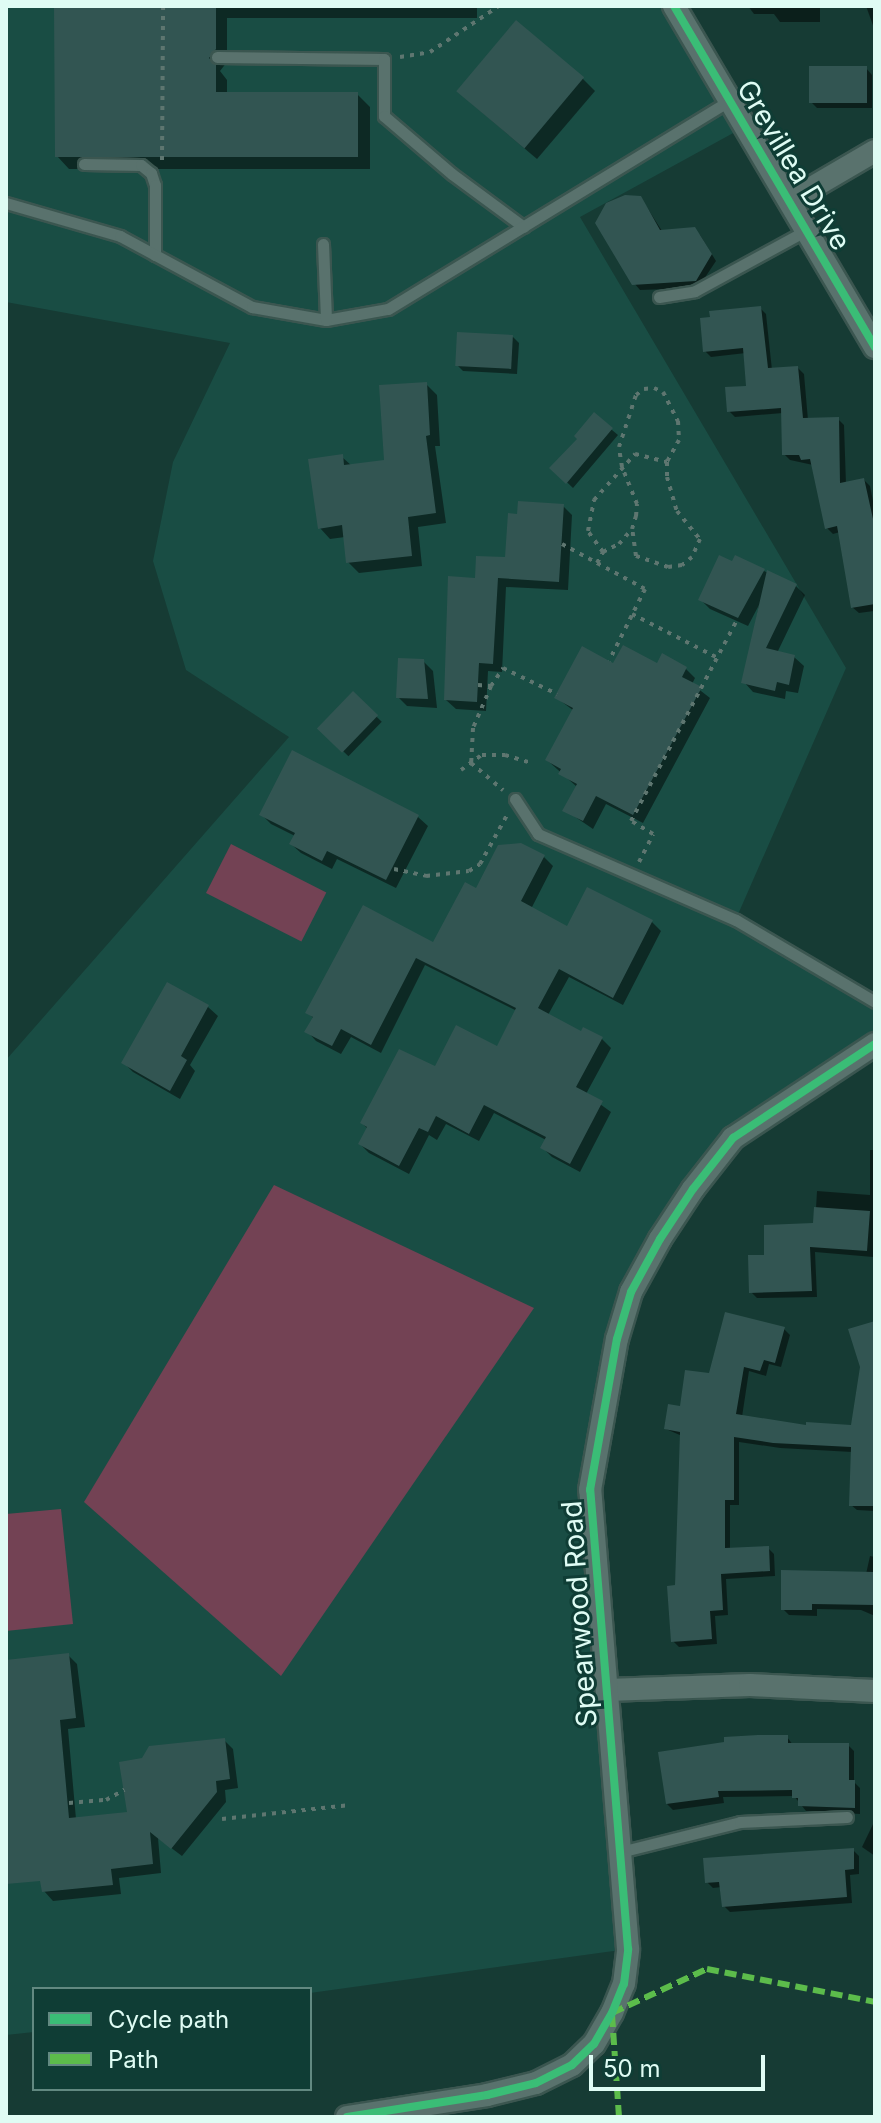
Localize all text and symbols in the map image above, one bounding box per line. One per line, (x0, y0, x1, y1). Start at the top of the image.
street label: Grevillea Drive (730, 74, 858, 256)
street label: Spearwood Road (554, 1500, 604, 1728)
legend (32, 1987, 312, 2091)
text: Cycle path (108, 2005, 229, 2034)
scale bar (593, 2039, 769, 2089)
text: Path (108, 2045, 159, 2074)
text: 50 m (603, 2054, 661, 2083)

